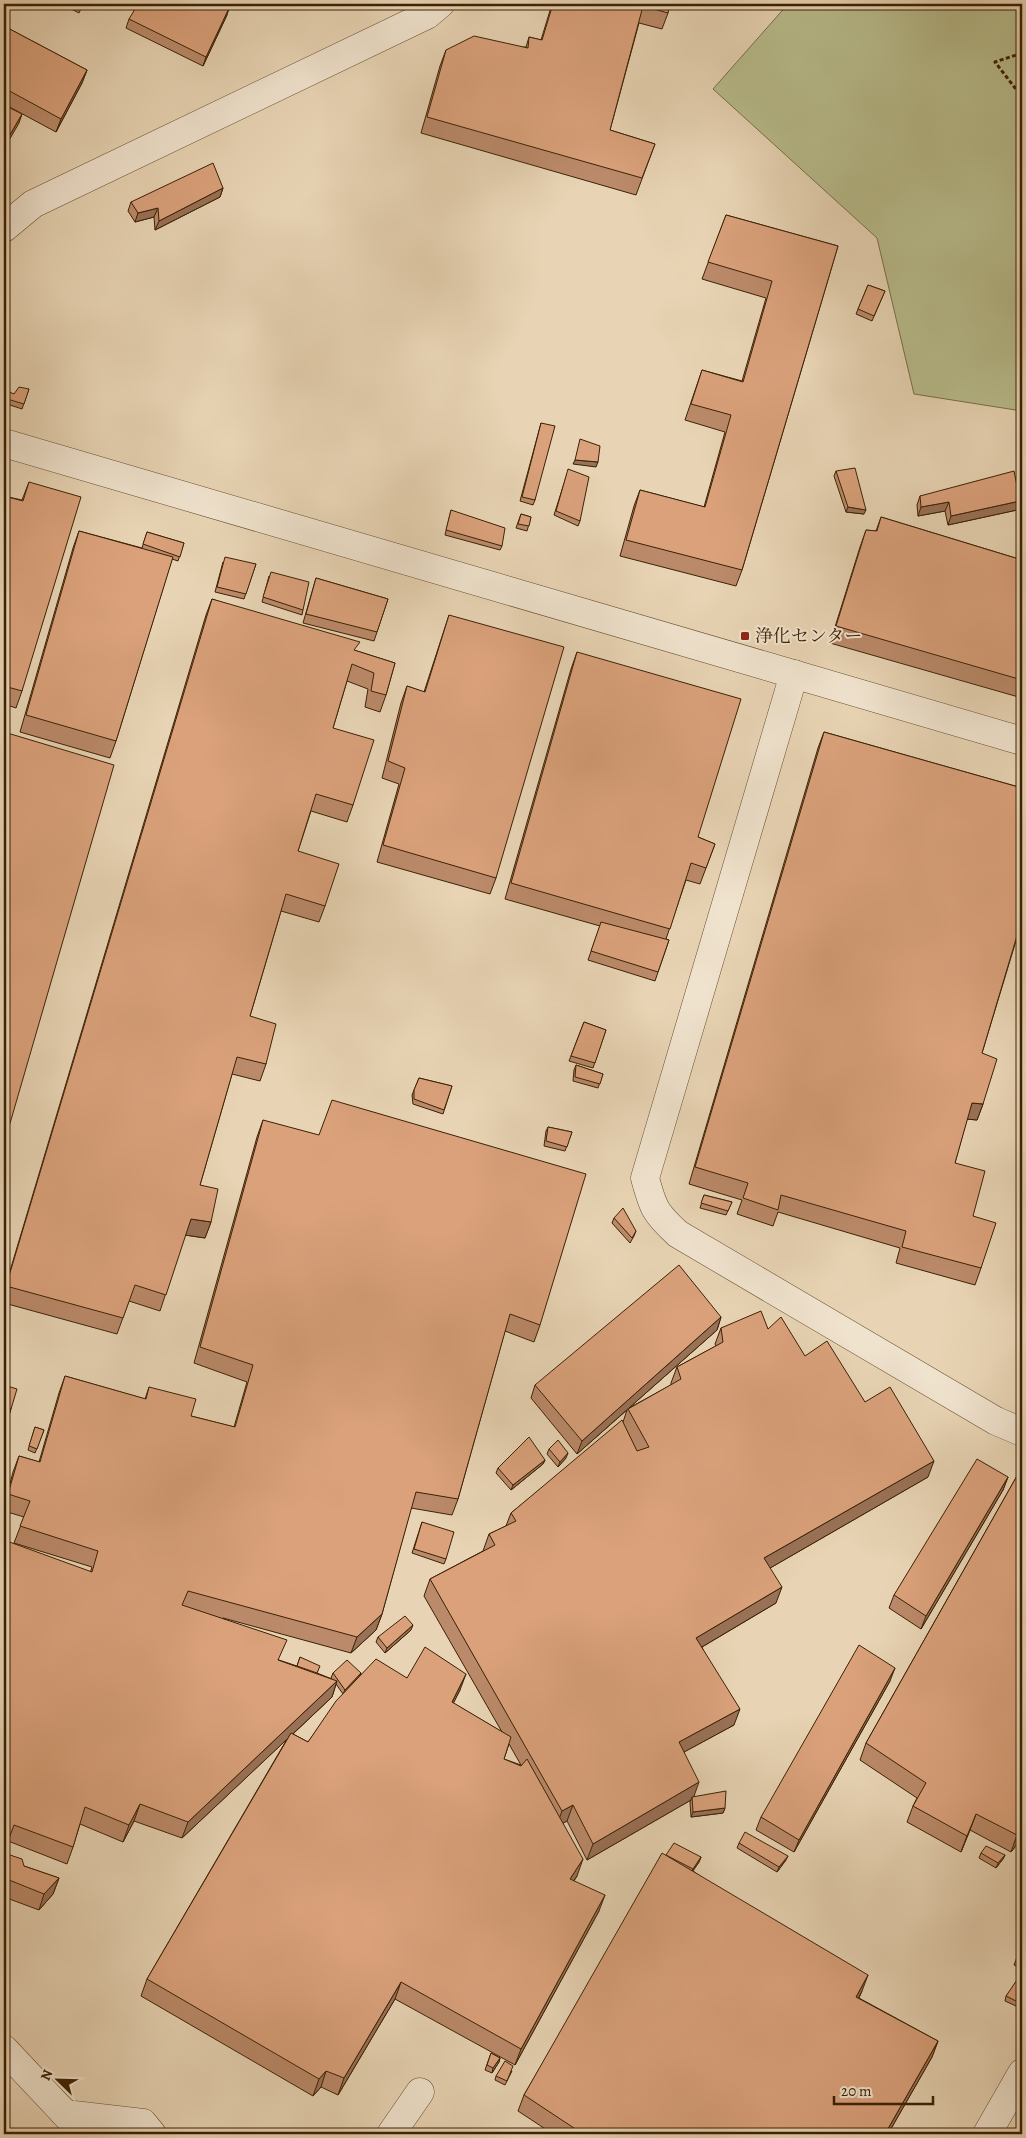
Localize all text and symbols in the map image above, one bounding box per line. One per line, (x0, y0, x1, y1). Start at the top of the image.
place label: 浄化センター (755, 624, 862, 648)
marker: 浄化センター (739, 630, 751, 642)
north arrow (32, 2056, 82, 2106)
text: N (36, 2067, 57, 2084)
scale bar (834, 2073, 932, 2105)
text: 20 m (841, 2081, 872, 2101)

